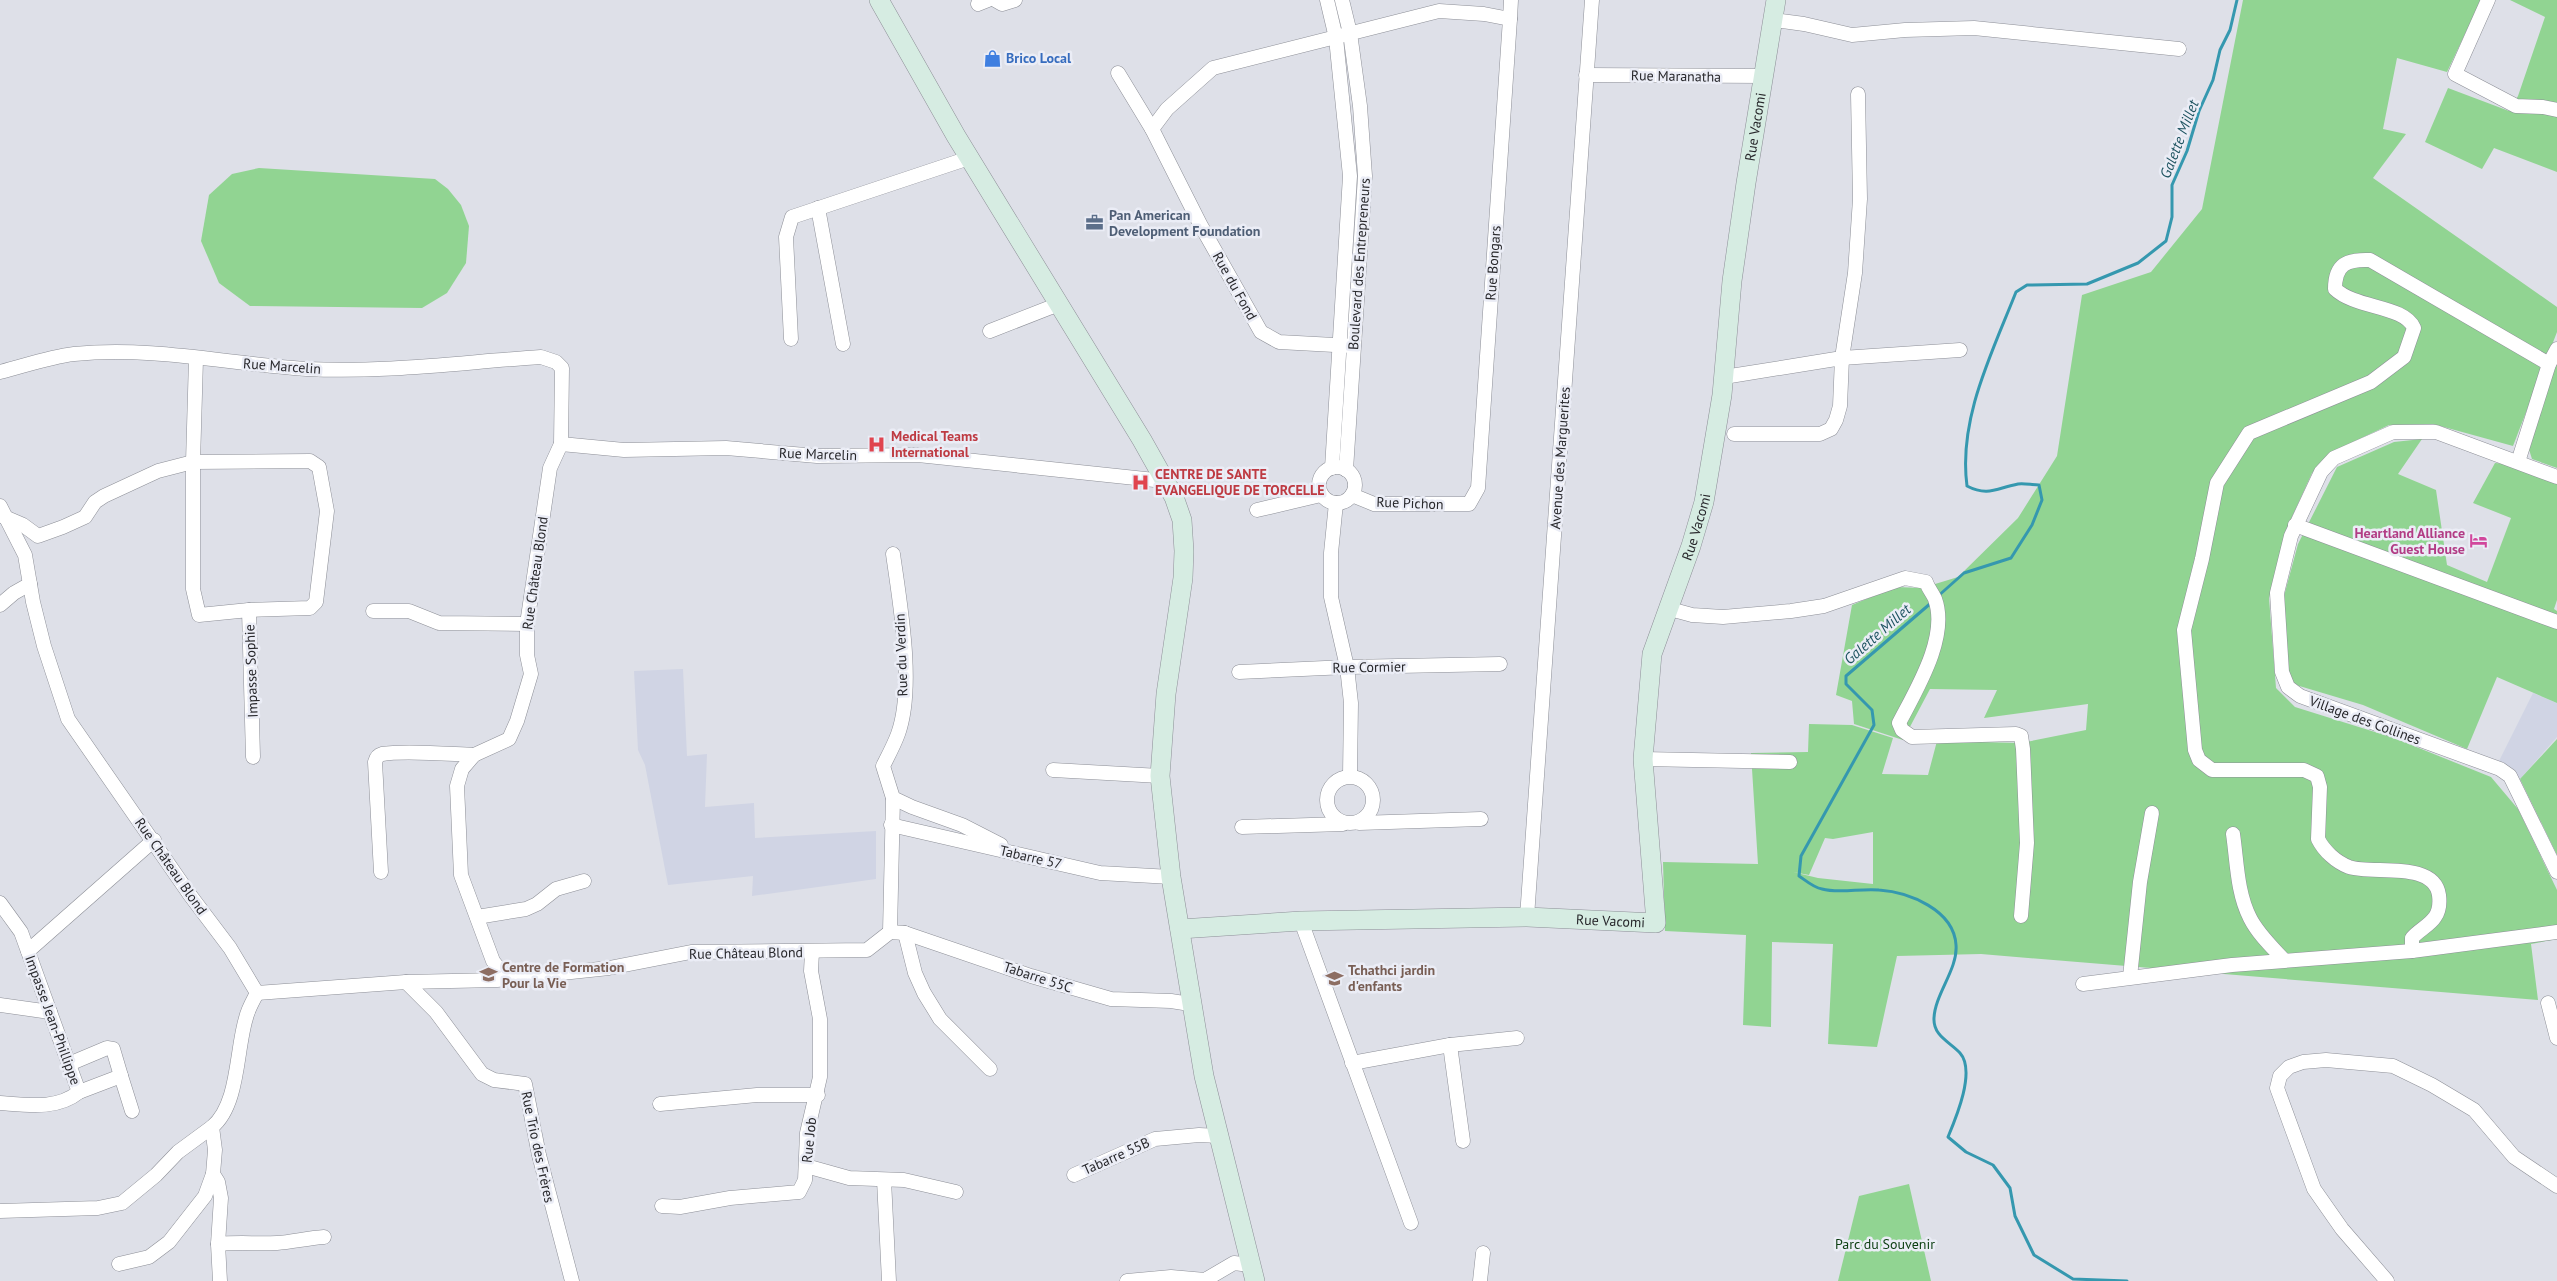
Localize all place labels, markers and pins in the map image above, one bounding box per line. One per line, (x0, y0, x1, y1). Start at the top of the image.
shop icon: Brico Local (982, 48, 1002, 68)
place label: Brico Local (1006, 49, 1072, 67)
place label: Pan American Development Foundation (1109, 206, 1260, 240)
office icon: Pan American Development Foundation (1085, 213, 1105, 233)
place label: Medical Teams International (891, 427, 978, 461)
hospital icon: Medical Teams International (867, 434, 887, 454)
place label: CENTRE DE SANTE EVANGELIQUE DE TORCELLE (1155, 465, 1324, 499)
hospital icon: CENTRE DE SANTE EVANGELIQUE DE TORCELLE (1131, 472, 1151, 492)
place label: Heartland Alliance Guest House (2354, 524, 2465, 558)
hotel icon: Heartland Alliance Guest House (2469, 531, 2489, 551)
place label: Centre de Formation Pour la Vie (502, 958, 624, 992)
place label: Tchathci jardin d'enfants (1348, 961, 1435, 995)
school or university icon: Centre de Formation Pour la Vie (478, 965, 498, 985)
school or university icon: Tchathci jardin d'enfants (1324, 968, 1344, 988)

